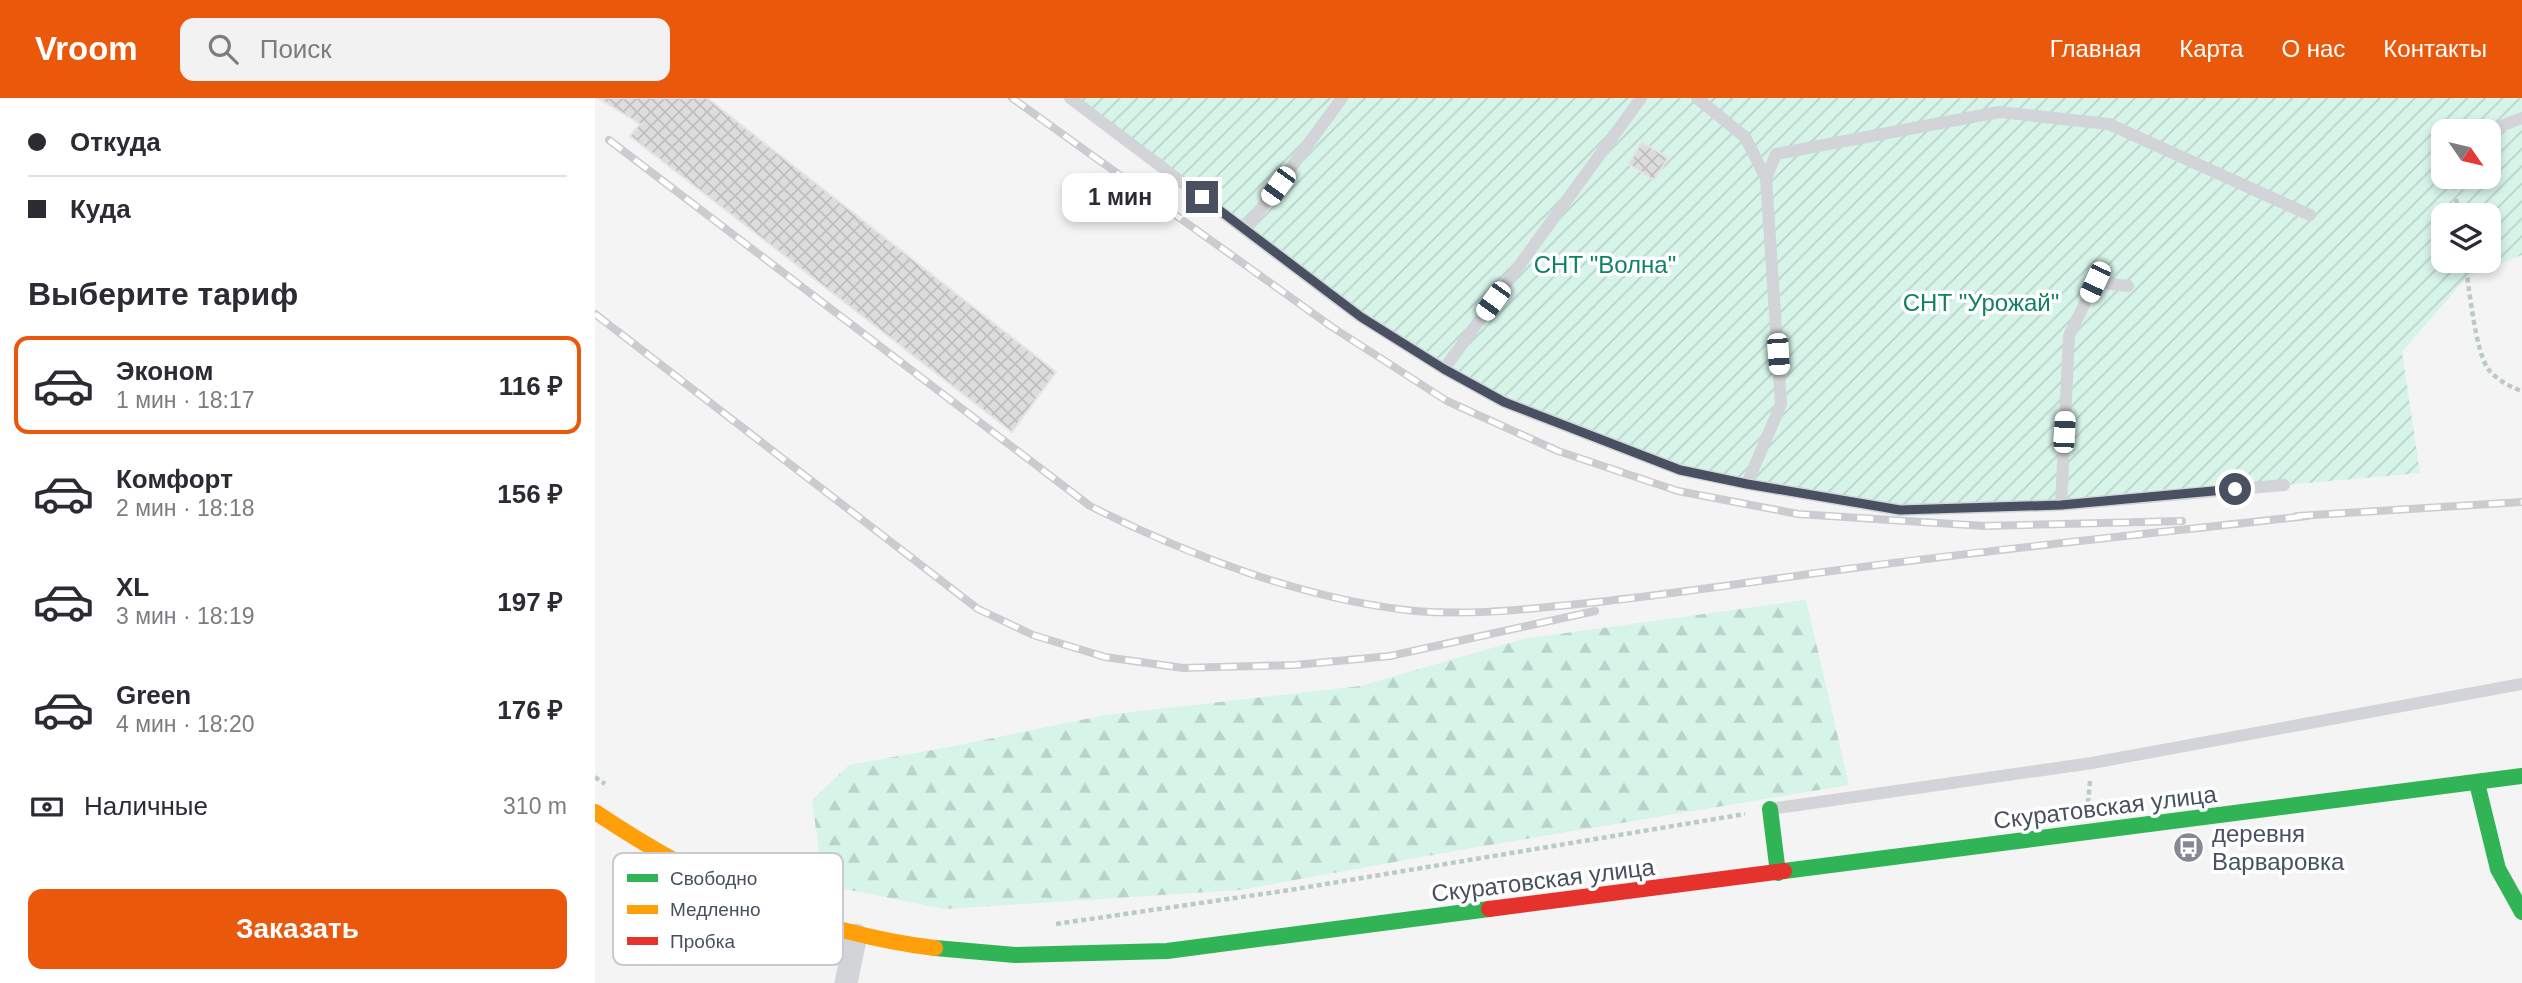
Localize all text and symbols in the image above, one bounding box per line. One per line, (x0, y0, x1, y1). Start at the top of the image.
search box (180, 18, 670, 81)
text: Vroom (35, 30, 138, 67)
icon: search (204, 30, 242, 68)
text: Поиск (260, 34, 332, 64)
text: Главная (2050, 35, 2141, 62)
text: Карта (2179, 35, 2243, 62)
text: О нас (2281, 35, 2345, 62)
text: Контакты (2383, 35, 2487, 62)
north arrow (2431, 119, 2501, 189)
map controls (2431, 119, 2501, 273)
text: Откуда (70, 127, 161, 157)
car (1258, 163, 1299, 209)
callout: 1 мин (1062, 172, 1177, 222)
route end (1186, 181, 1218, 213)
text: 1 мин (1088, 184, 1152, 210)
text: Куда (70, 194, 131, 224)
button: layers (2431, 203, 2501, 273)
park label: СНТ "Волна" (1534, 251, 1676, 278)
car (2077, 259, 2114, 305)
text: Выберите тариф (28, 276, 298, 312)
car (1473, 278, 1514, 324)
park label: СНТ "Урожай" (1903, 289, 2059, 316)
car (1767, 332, 1790, 376)
icon: car (32, 354, 95, 417)
text: Эконом (116, 356, 214, 386)
text: 116 ₽ (499, 371, 563, 401)
text: 1 мин · 18:17 (116, 387, 255, 413)
car (2053, 410, 2076, 454)
icon: car (32, 462, 95, 525)
text: Комфорт (116, 464, 233, 494)
route start (2219, 473, 2251, 505)
text: 156 ₽ (497, 479, 563, 509)
text: 2 мин · 18:18 (116, 495, 255, 521)
icon: car (32, 570, 95, 633)
text: XL (116, 572, 149, 602)
text: 197 ₽ (497, 587, 563, 617)
text: 3 мин · 18:19 (116, 603, 255, 629)
icon: car (32, 678, 95, 741)
text: Green (116, 680, 191, 710)
text: 176 ₽ (497, 695, 563, 725)
text: 4 мин · 18:20 (116, 711, 255, 737)
street label: Скуратовская улица (1992, 780, 2219, 834)
icon: cash (28, 788, 66, 826)
text: Наличные (84, 791, 208, 821)
text: 310 m (503, 793, 567, 819)
place label: деревня Варваровка (2212, 820, 2345, 875)
bus stop icon: деревня Варваровка (2172, 830, 2206, 864)
legend (613, 853, 843, 965)
street label: Скуратовская улица (1430, 853, 1657, 907)
text: Свободно (670, 868, 757, 889)
button: Заказать (28, 889, 567, 969)
text: Медленно (670, 899, 760, 920)
text: Пробка (670, 931, 735, 952)

